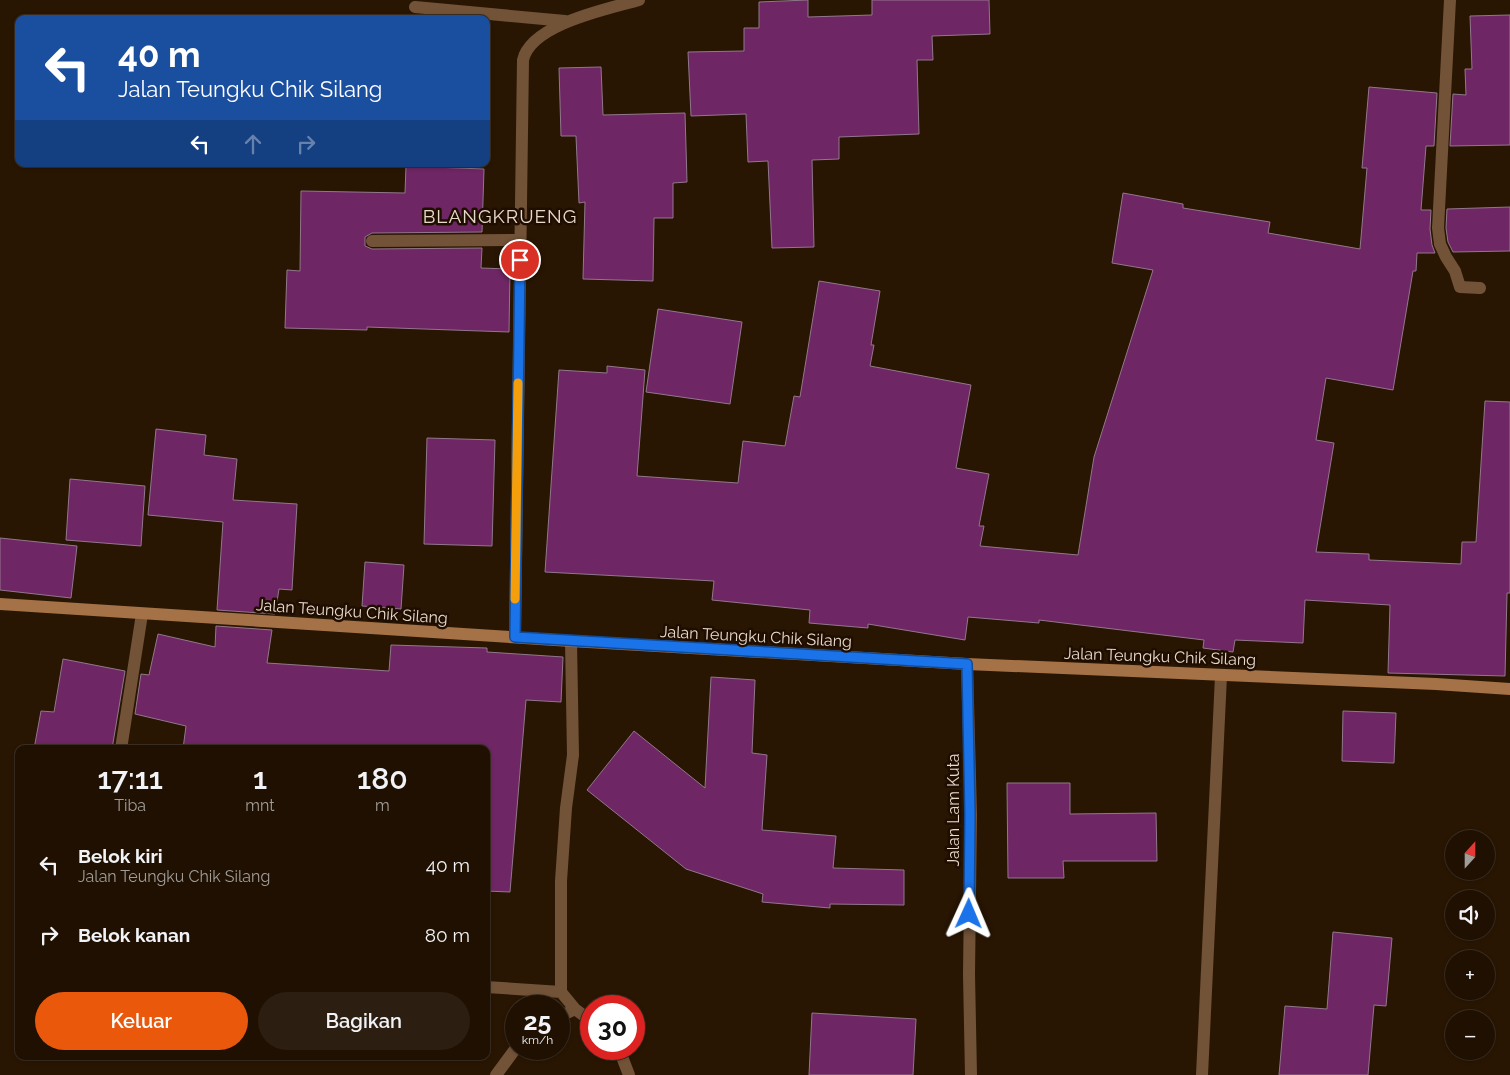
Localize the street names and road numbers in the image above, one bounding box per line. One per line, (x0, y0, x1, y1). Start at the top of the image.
street label: Jalan Teungku Chik Silang (255, 595, 449, 628)
street label: Jalan Teungku Chik Silang (659, 622, 852, 651)
street label: Jalan Teungku Chik Silang (1064, 644, 1256, 669)
street label: Jalan Lam Kuta (944, 753, 963, 867)

